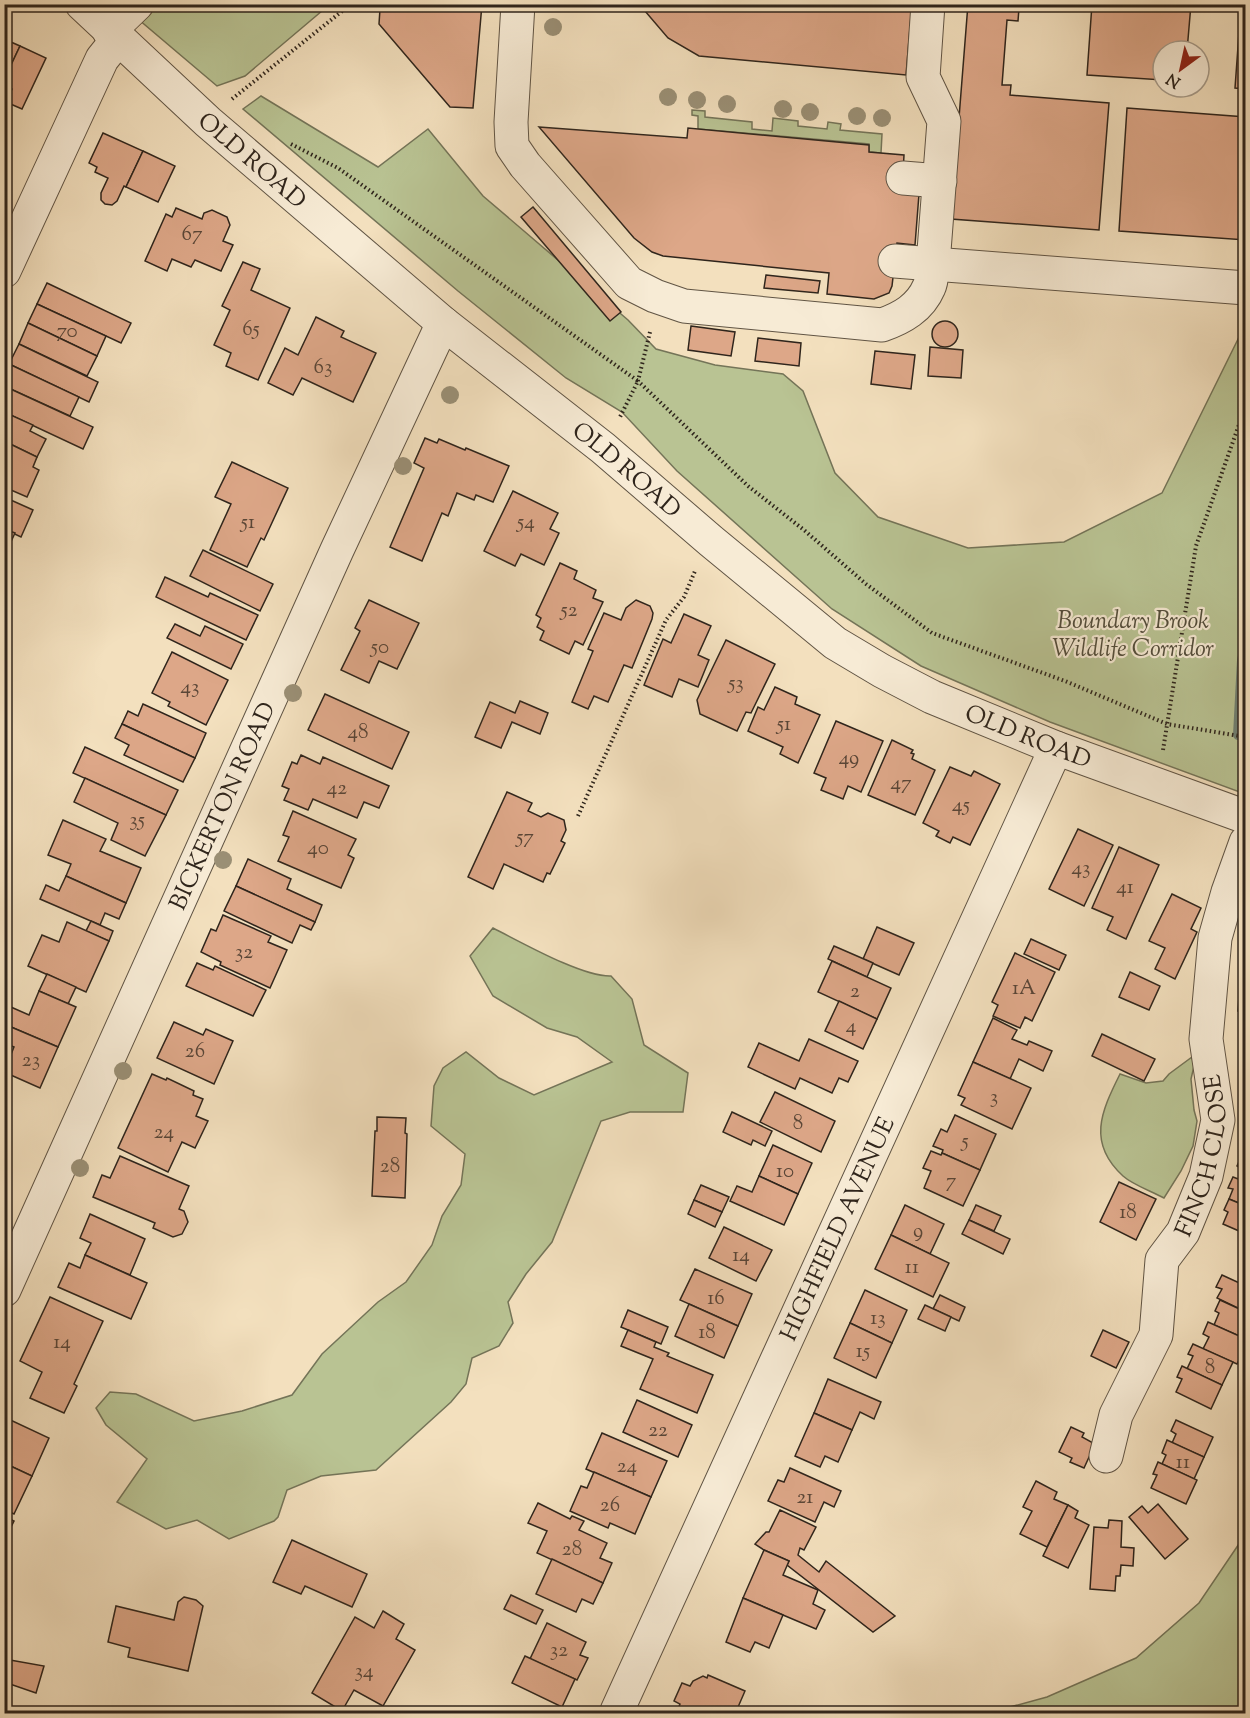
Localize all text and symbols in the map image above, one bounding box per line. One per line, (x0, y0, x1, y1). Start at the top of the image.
north arrow (1151, 39, 1211, 99)
text: N (1162, 66, 1186, 93)
street label: OLD ROAD (189, 105, 313, 218)
house number: 67 (182, 220, 203, 250)
house number: 65 (242, 315, 260, 345)
house number: 70 (56, 317, 78, 347)
house number: 63 (314, 353, 332, 383)
street label: OLD ROAD (564, 415, 688, 527)
house number: 51 (240, 508, 255, 538)
house number: 54 (516, 508, 535, 538)
house number: 52 (559, 596, 578, 626)
park label: Boundary Brook Wildlife Corridor (1052, 605, 1215, 667)
house number: 50 (370, 633, 389, 663)
house number: 53 (727, 669, 744, 699)
house number: 43 (180, 673, 200, 703)
street label: BICKERTON ROAD (162, 697, 285, 916)
street label: OLD ROAD (959, 697, 1096, 778)
house number: 51 (776, 710, 791, 740)
house number: 48 (347, 718, 369, 748)
house number: 49 (839, 744, 859, 774)
house number: 47 (890, 769, 912, 799)
house number: 42 (327, 774, 347, 804)
house number: 45 (952, 791, 970, 821)
house number: 35 (129, 806, 145, 836)
house number: 57 (515, 823, 534, 853)
house number: 40 (307, 834, 329, 864)
house number: 43 (1071, 854, 1091, 884)
house number: 41 (1116, 873, 1134, 903)
house number: 32 (235, 938, 253, 968)
house number: 1A (1012, 974, 1036, 1004)
house number: 2 (850, 977, 860, 1007)
house number: 4 (846, 1012, 856, 1042)
house number: 26 (185, 1037, 205, 1067)
house number: 23 (22, 1046, 40, 1076)
street label: FINCH CLOSE (1168, 1071, 1237, 1242)
house number: 3 (990, 1083, 998, 1113)
house number: 8 (793, 1109, 803, 1139)
street label: HIGHFIELD AVENUE (773, 1112, 905, 1347)
house number: 24 (154, 1118, 174, 1148)
house number: 5 (960, 1127, 969, 1157)
house number: 28 (380, 1152, 400, 1182)
house number: 10 (776, 1157, 794, 1187)
house number: 7 (946, 1167, 957, 1197)
house number: 18 (1119, 1198, 1137, 1228)
house number: 9 (913, 1217, 923, 1247)
house number: 14 (732, 1241, 750, 1271)
house number: 11 (905, 1253, 919, 1283)
house number: 16 (707, 1284, 725, 1314)
house number: 13 (870, 1304, 886, 1334)
house number: 18 (698, 1318, 716, 1348)
house number: 14 (53, 1328, 71, 1358)
house number: 15 (856, 1337, 870, 1367)
house number: 8 (1205, 1353, 1215, 1383)
house number: 22 (648, 1416, 668, 1446)
house number: 11 (1176, 1448, 1190, 1478)
house number: 24 (617, 1452, 637, 1482)
house number: 21 (797, 1483, 813, 1513)
house number: 26 (600, 1491, 620, 1521)
house number: 28 (562, 1535, 582, 1565)
house number: 32 (550, 1636, 568, 1666)
house number: 34 (354, 1657, 374, 1687)

